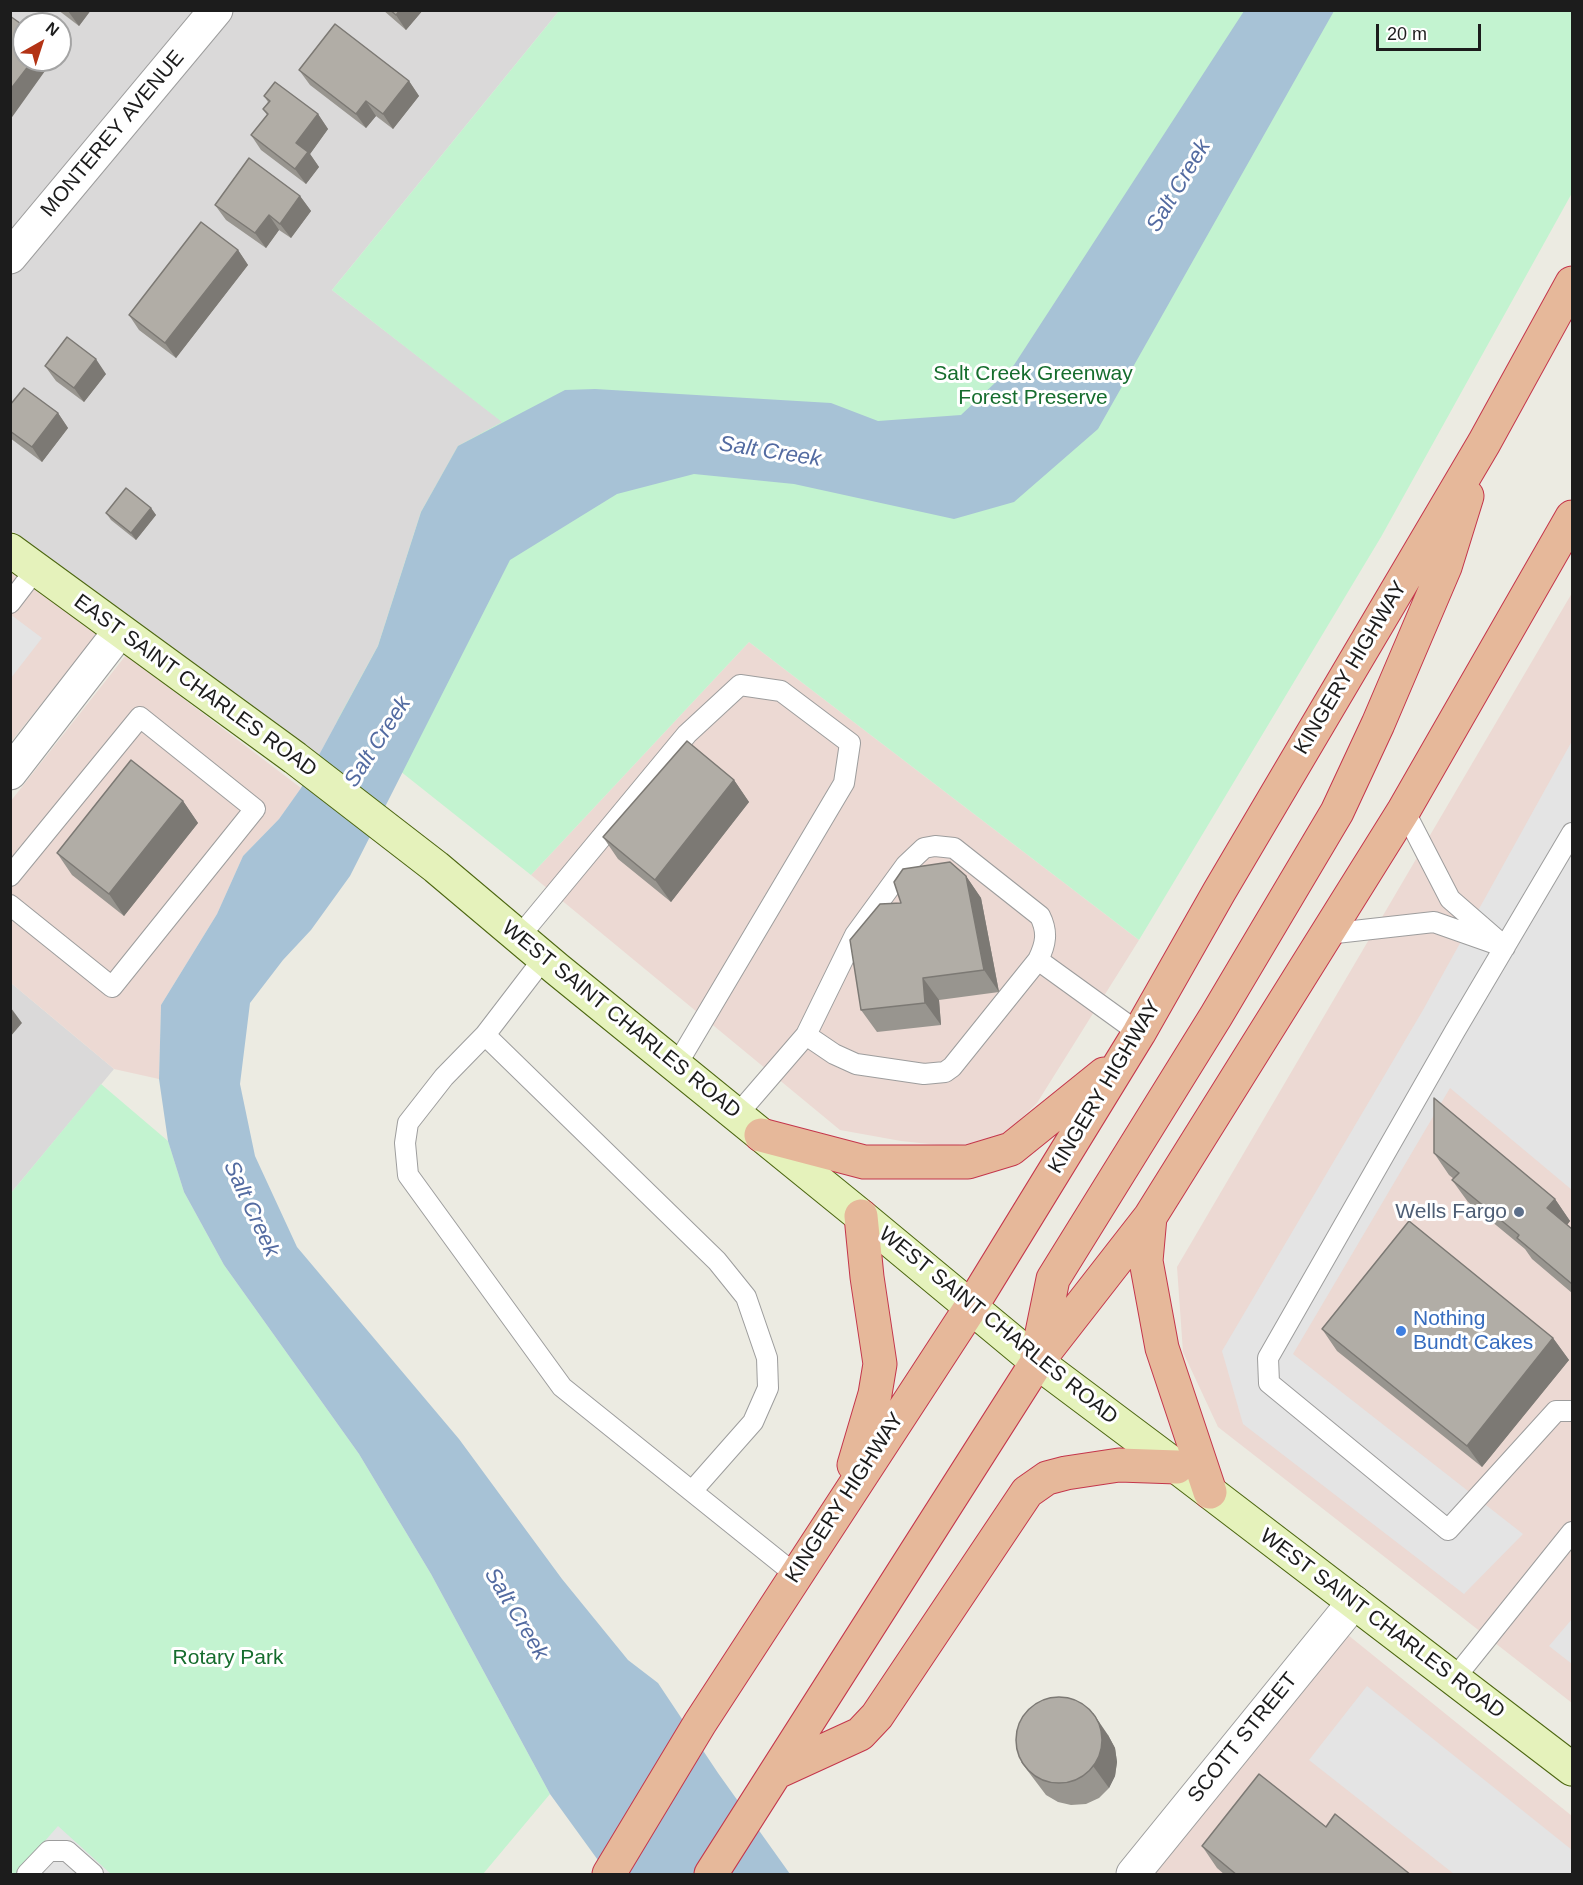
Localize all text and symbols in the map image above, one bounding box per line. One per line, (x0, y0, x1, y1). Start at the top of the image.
north arrow (12, 12, 72, 72)
scale bar (1379, 12, 1484, 50)
text: N (43, 19, 62, 39)
text: 20 m (1387, 24, 1427, 44)
street label: MONTEREY AVENUE (36, 46, 190, 222)
water label: Salt Creek (1141, 135, 1217, 237)
park label: Salt Creek Greenway Forest Preserve (933, 361, 1133, 411)
water label: Salt Creek (717, 431, 823, 473)
street label: KINGERY HIGHWAY (1289, 577, 1413, 759)
street label: EAST SAINT CHARLES ROAD (69, 589, 321, 783)
water label: Salt Creek (339, 692, 417, 792)
street label: WEST SAINT CHARLES ROAD (497, 916, 745, 1124)
street label: KINGERY HIGHWAY (1043, 996, 1167, 1178)
water label: Salt Creek (217, 1157, 285, 1261)
place label: Wells Fargo (1395, 1199, 1507, 1225)
marker: Wells Fargo (1512, 1205, 1526, 1219)
street label: WEST SAINT CHARLES ROAD (874, 1222, 1122, 1430)
place label: Nothing Bundt Cakes (1413, 1306, 1533, 1356)
marker: Nothing Bundt Cakes (1394, 1324, 1408, 1338)
street label: KINGERY HIGHWAY (781, 1408, 909, 1588)
street label: WEST SAINT CHARLES ROAD (1255, 1524, 1509, 1724)
water label: Salt Creek (478, 1563, 554, 1665)
park label: Rotary Park (173, 1645, 283, 1671)
street label: SCOTT STREET (1183, 1668, 1303, 1808)

